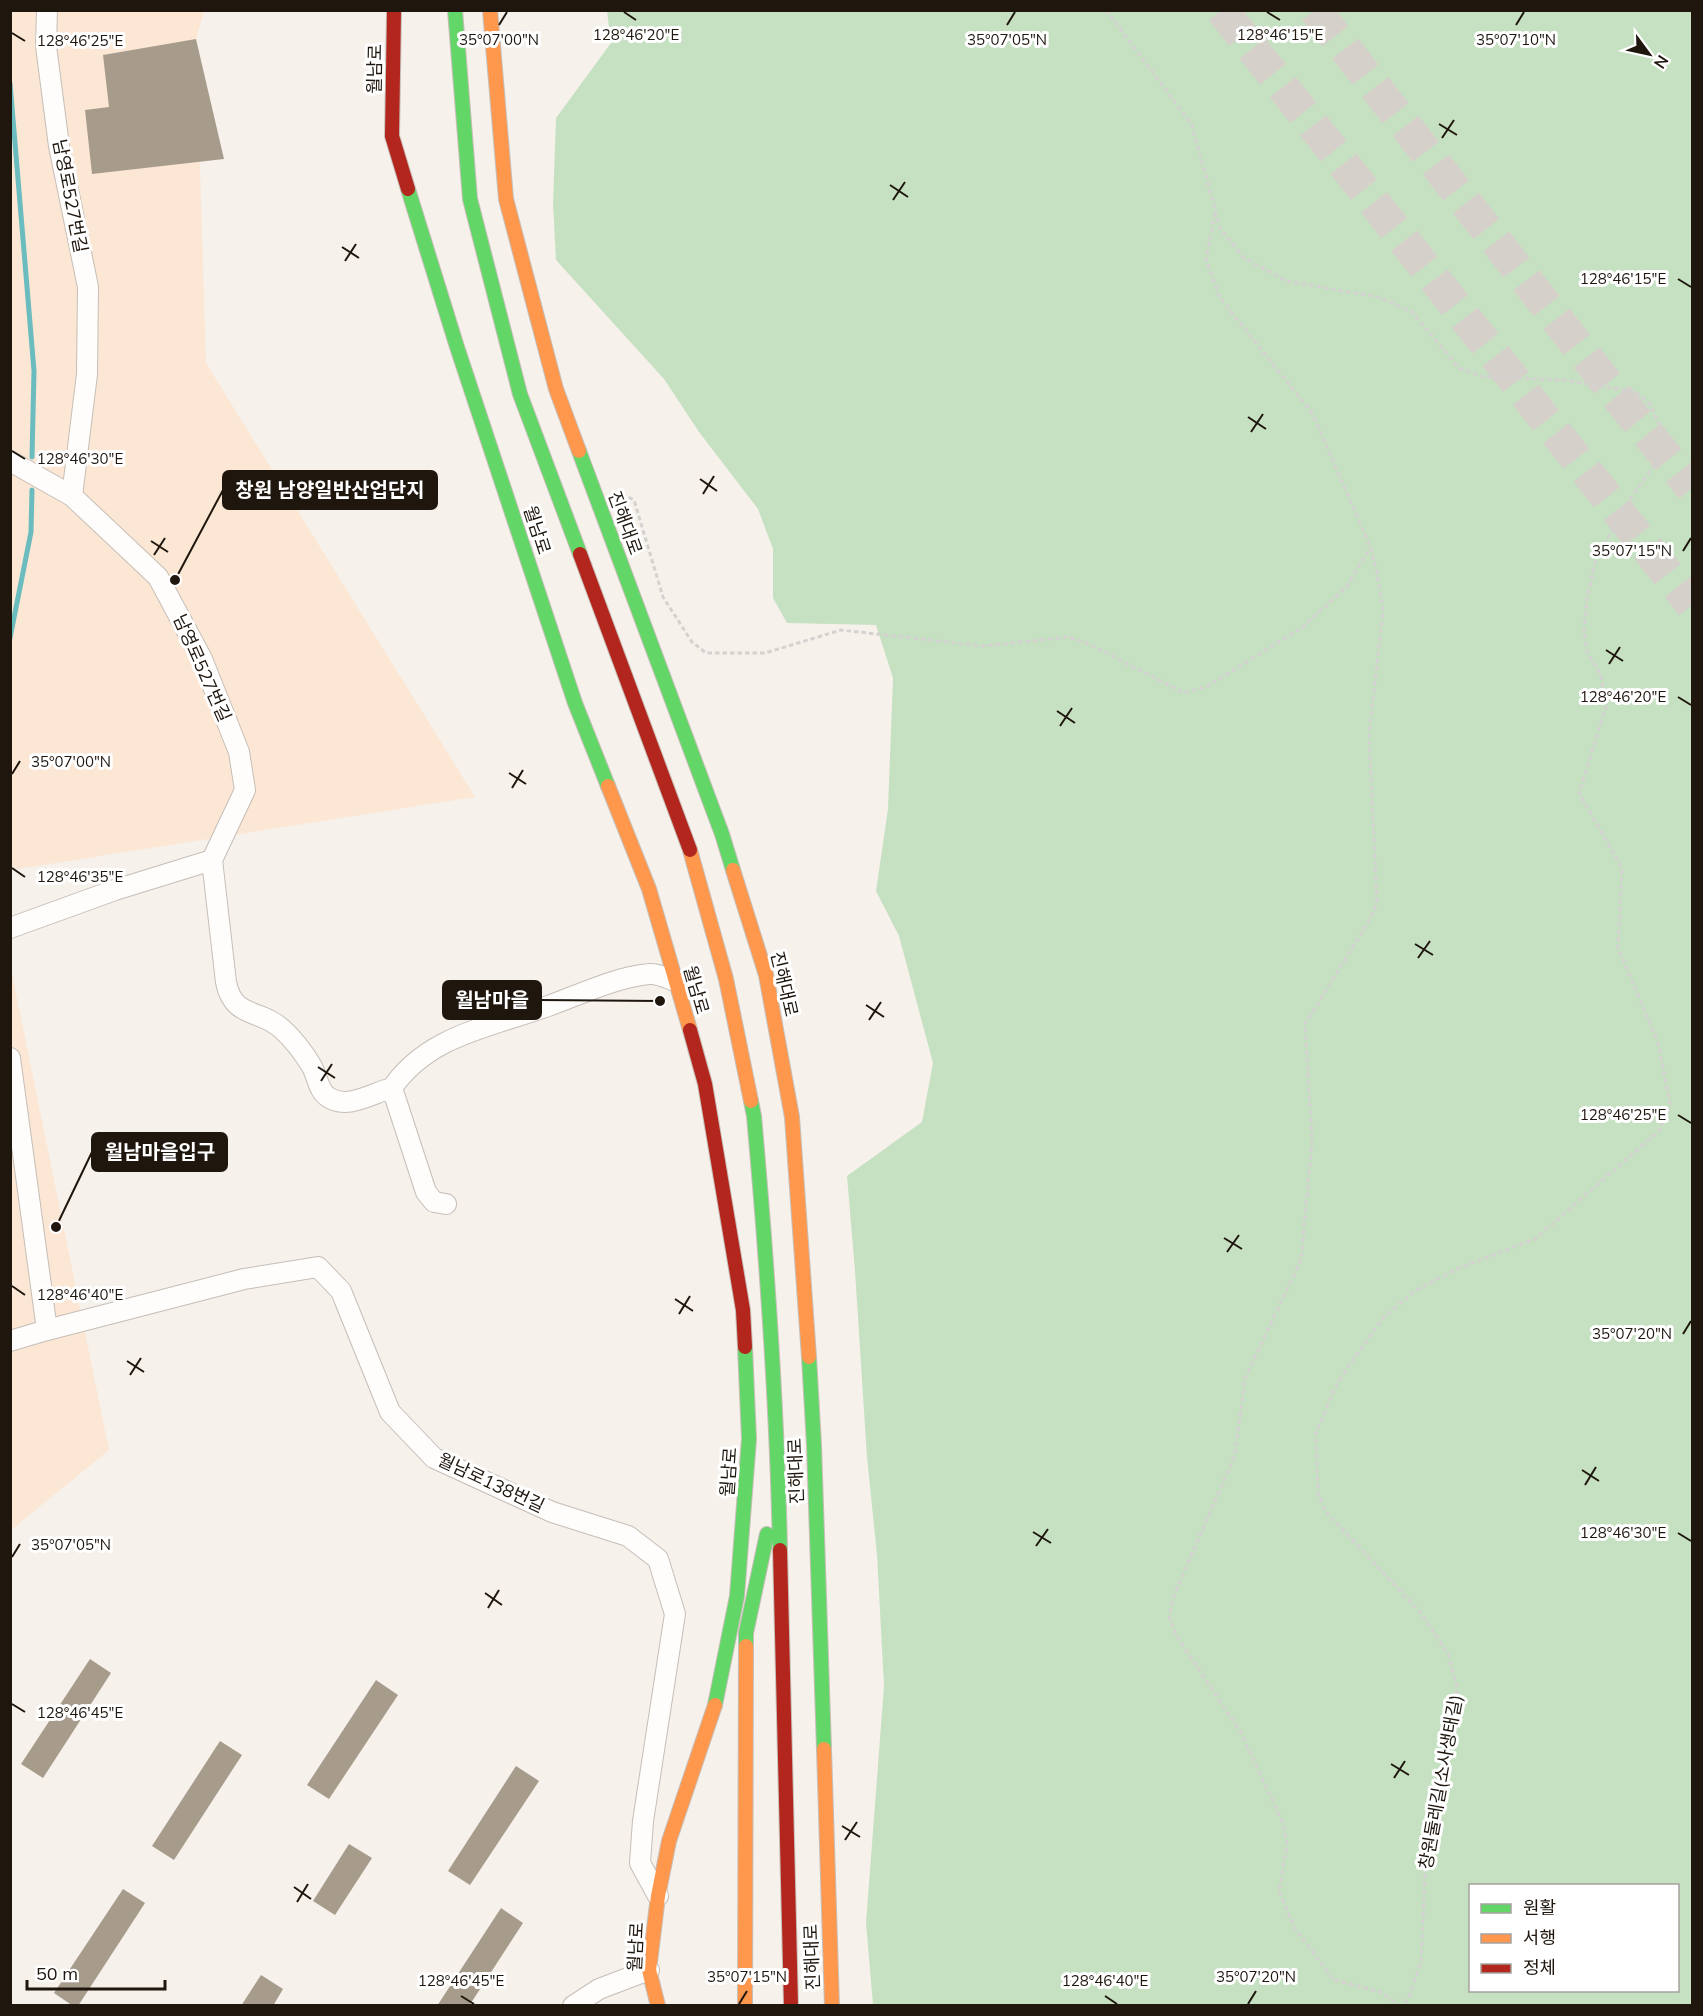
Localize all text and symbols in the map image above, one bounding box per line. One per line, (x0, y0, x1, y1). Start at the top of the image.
north arrow (1619, 24, 1679, 84)
text: 128°46'20"E (593, 25, 679, 44)
text: 128°46'15"E (1237, 25, 1323, 44)
text: 35°07'00"N (459, 30, 539, 49)
text: 35°07'05"N (967, 30, 1047, 49)
text: 35°07'10"N (1476, 30, 1556, 49)
text: 128°46'25"E (37, 31, 123, 50)
street label: 월남로 (363, 44, 386, 94)
text: N (1650, 52, 1673, 73)
street label: 남영로527번길 (48, 137, 93, 255)
text: 128°46'15"E (1580, 269, 1666, 288)
text: 128°46'30"E (37, 449, 123, 468)
callout: 창원 남양일반산업단지 (223, 471, 437, 509)
text: 창원 남양일반산업단지 (235, 477, 425, 502)
street label: 진해대로 (603, 488, 648, 558)
street label: 월남로 (519, 503, 556, 557)
text: 35°07'15"N (1592, 541, 1672, 560)
street label: 남영로527번길 (169, 610, 236, 725)
text: 128°46'20"E (1580, 687, 1666, 706)
text: 35°07'00"N (31, 752, 111, 771)
text: 128°46'35"E (37, 867, 123, 886)
street label: 진해대로 (766, 949, 803, 1019)
street label: 월남로 (679, 963, 714, 1017)
callout: 월남마을 (443, 981, 541, 1019)
text: 월남마을 (455, 987, 529, 1012)
text: 128°46'25"E (1580, 1105, 1666, 1124)
callout: 월남마을입구 (92, 1133, 227, 1171)
text: 월남마을입구 (105, 1139, 215, 1164)
text: 128°46'40"E (37, 1285, 123, 1304)
text: 35°07'20"N (1592, 1324, 1672, 1343)
street label: 진해대로 (783, 1438, 808, 1505)
street label: 월남로 (715, 1446, 742, 1498)
street label: 월남로138번길 (434, 1448, 548, 1517)
text: 128°46'30"E (1580, 1523, 1666, 1542)
text: 35°07'05"N (31, 1535, 111, 1554)
street label: 창원둘레길(소사생태길) (1414, 1693, 1467, 1871)
text: 128°46'45"E (37, 1703, 123, 1722)
legend (1469, 1884, 1679, 1992)
text: 원활 (1523, 1896, 1556, 1919)
street label: 월남로 (623, 1922, 648, 1972)
street label: 진해대로 (799, 1924, 824, 1991)
text: 서행 (1523, 1926, 1556, 1949)
scale bar (27, 1953, 165, 1991)
text: 정체 (1523, 1956, 1556, 1979)
text: 50 m (36, 1962, 78, 1985)
text: 35°07'15"N (707, 1967, 787, 1986)
text: 35°07'20"N (1216, 1967, 1296, 1986)
text: 128°46'45"E (418, 1971, 504, 1990)
text: 128°46'40"E (1062, 1971, 1148, 1990)

